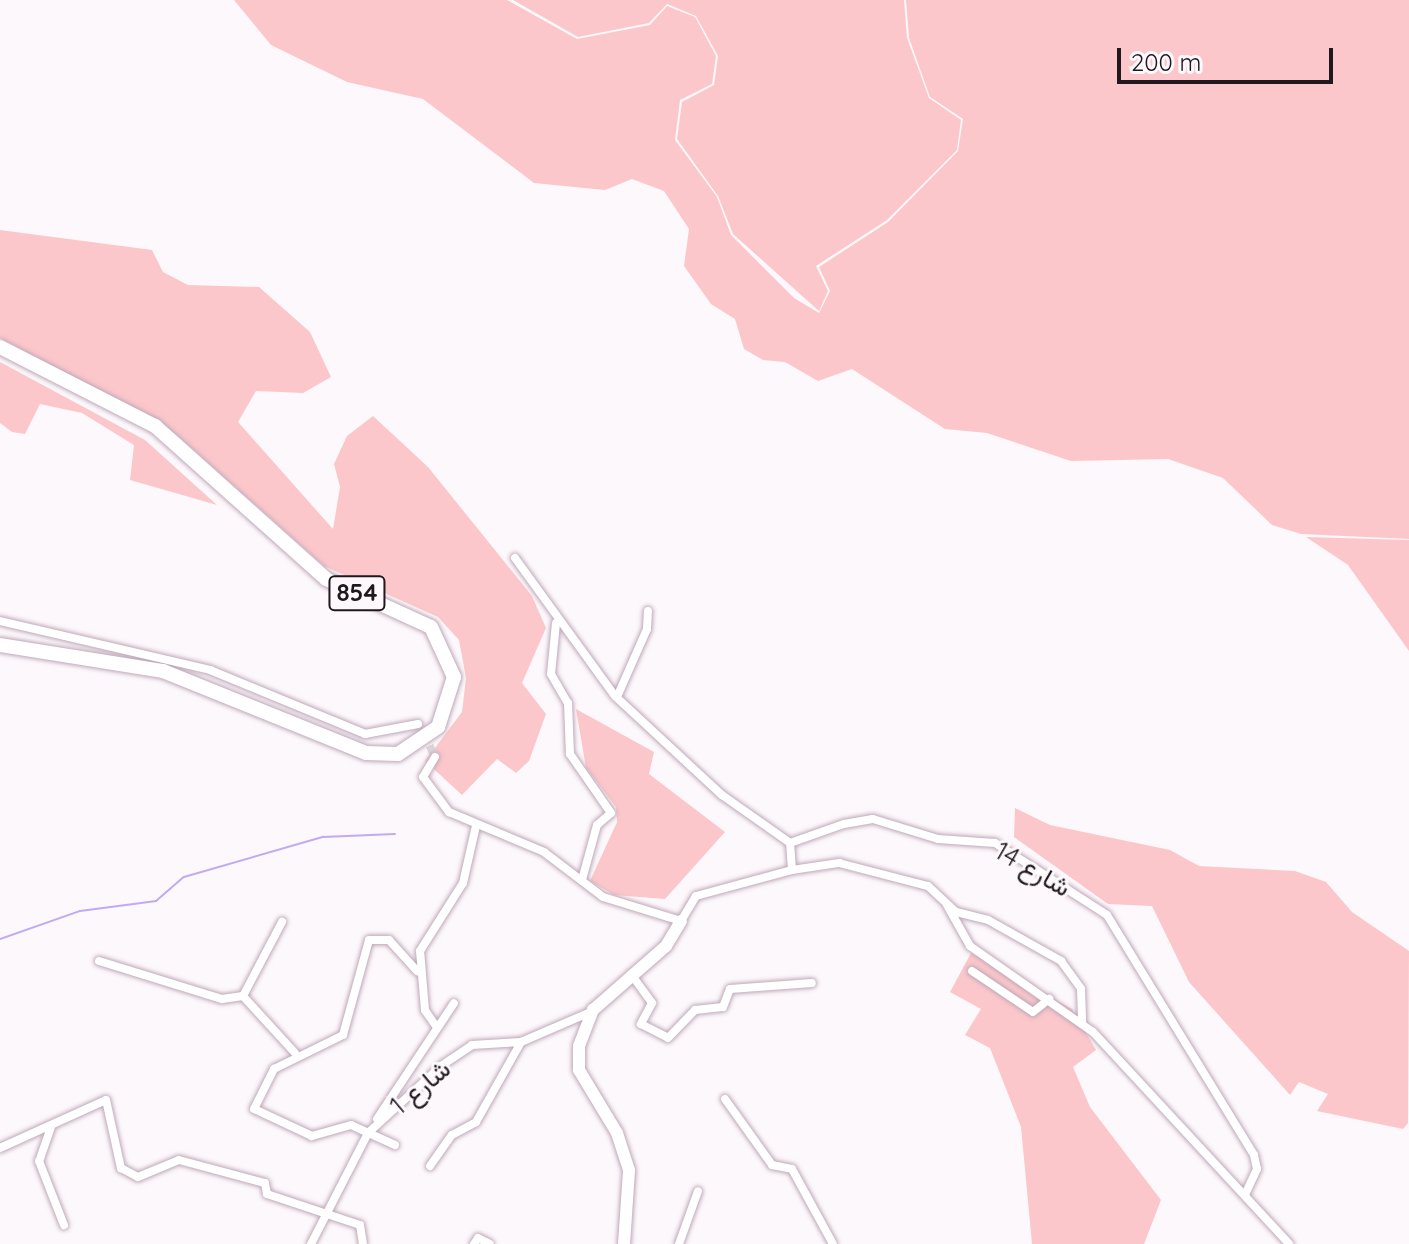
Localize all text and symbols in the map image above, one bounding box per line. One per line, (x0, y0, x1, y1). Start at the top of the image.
scale bar (1121, 32, 1337, 82)
text: 200 m (1131, 47, 1201, 77)
road number: 854 (327, 573, 387, 613)
street label: شارع 14 (990, 835, 1076, 903)
street label: شارع 1 (384, 1053, 456, 1121)

